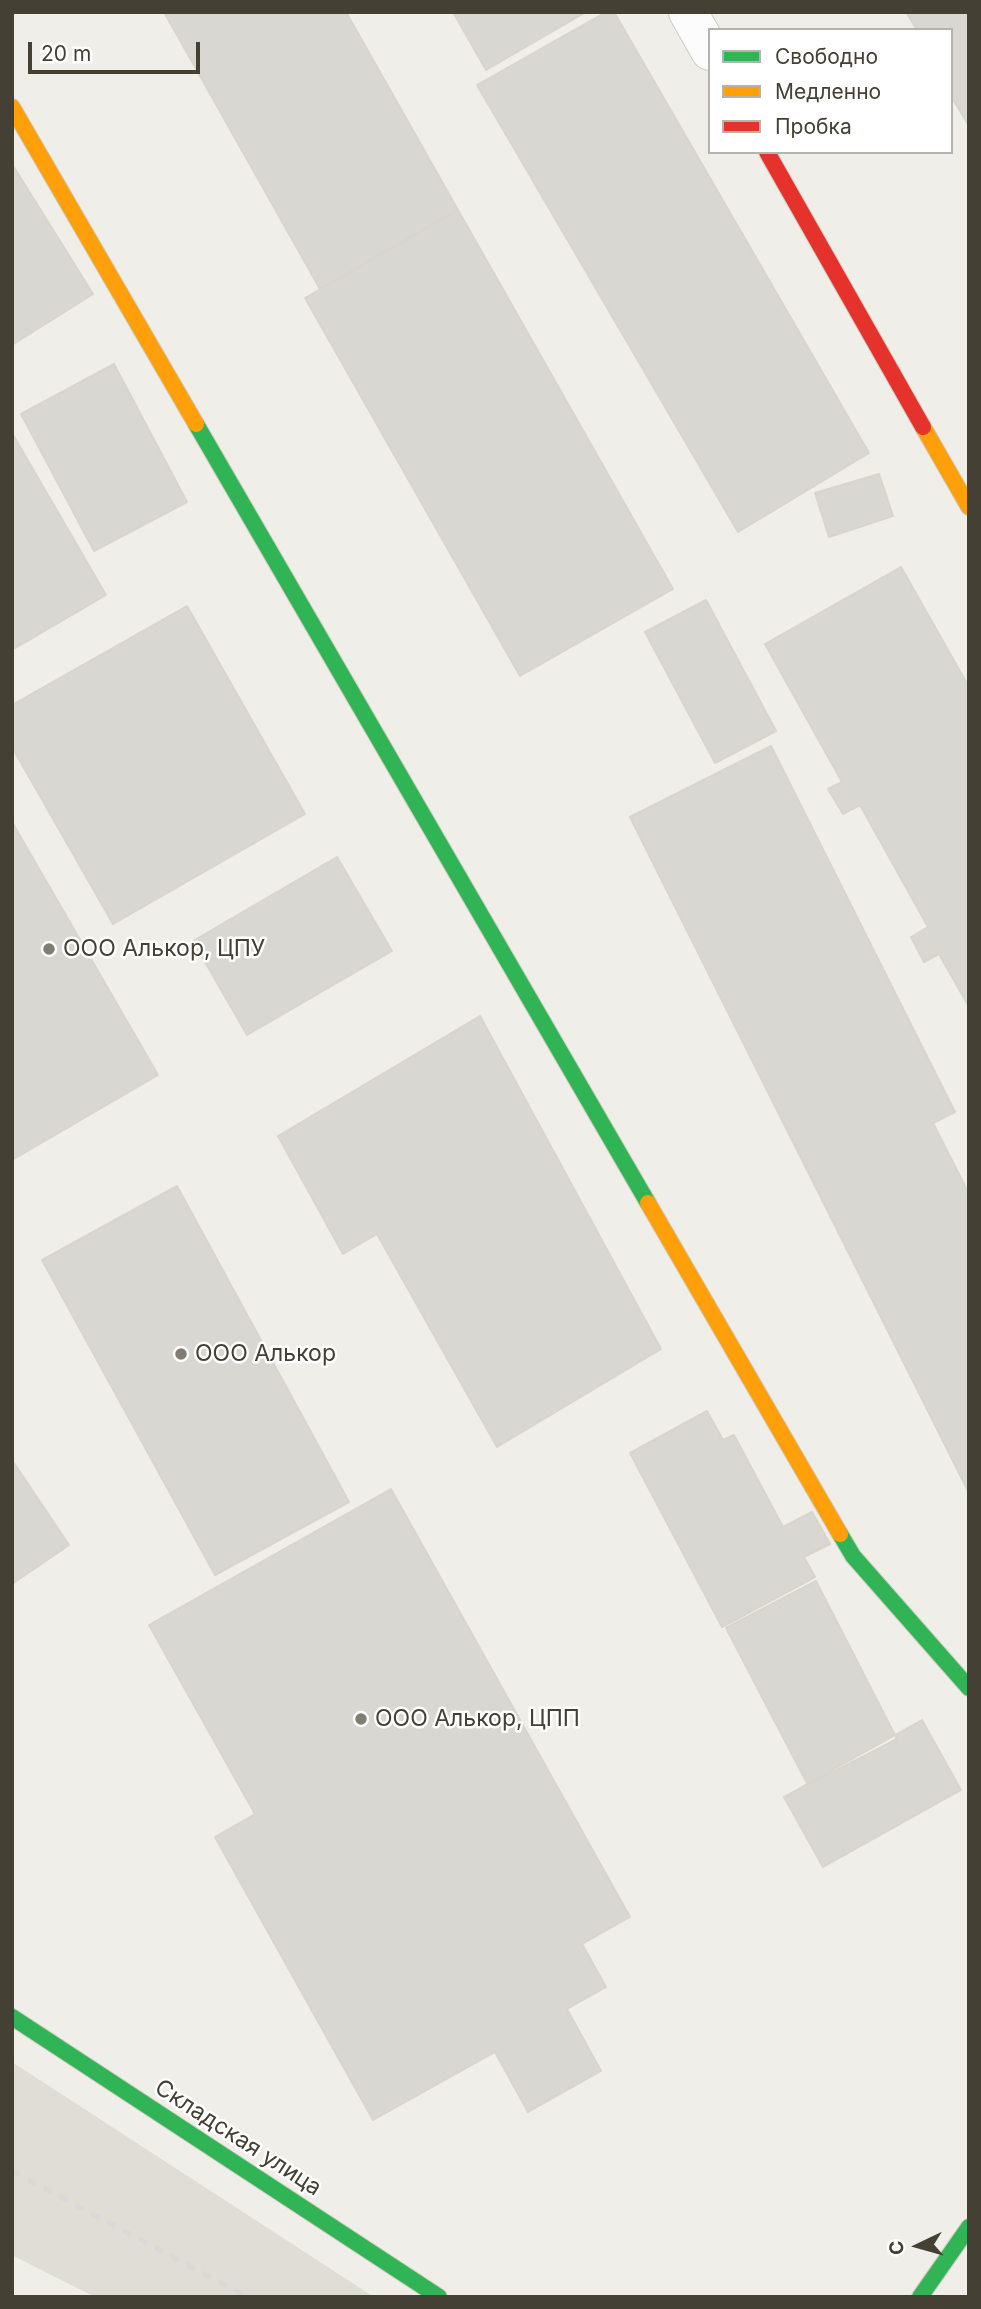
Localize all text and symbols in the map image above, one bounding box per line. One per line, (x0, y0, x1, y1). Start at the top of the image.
scale bar (32, 28, 203, 72)
legend (708, 28, 953, 154)
text: 20 m (41, 41, 91, 66)
text: Свободно (775, 44, 878, 69)
text: Медленно (775, 79, 881, 104)
text: Пробка (775, 114, 852, 139)
place label: ООО Алькор, ЦПУ (63, 935, 265, 963)
marker: ООО Алькор, ЦПУ (41, 941, 57, 957)
place label: ООО Алькор (195, 1340, 336, 1368)
marker: ООО Алькор (173, 1346, 189, 1362)
place label: ООО Алькор, ЦПП (375, 1705, 580, 1733)
marker: ООО Алькор, ЦПП (353, 1711, 369, 1727)
street label: Складская улица (150, 2074, 326, 2202)
north arrow (883, 2211, 953, 2281)
text: С (885, 2240, 909, 2256)

